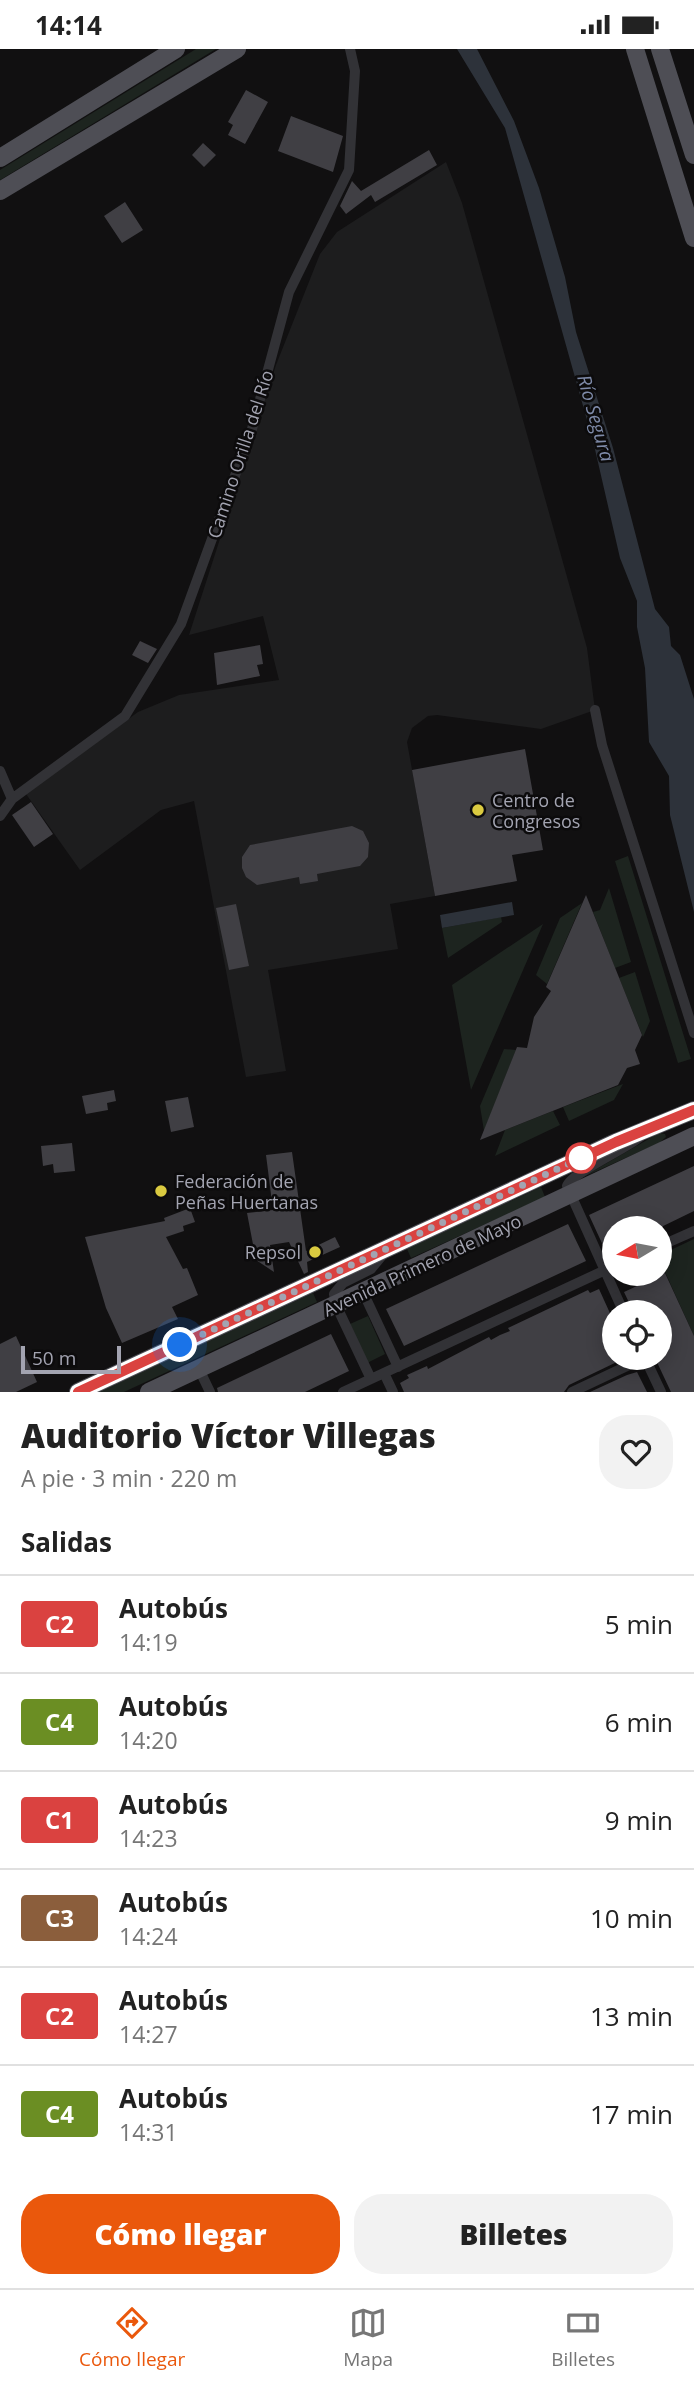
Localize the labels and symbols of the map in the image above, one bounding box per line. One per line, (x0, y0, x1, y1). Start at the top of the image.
street label: Camino Orilla del Río (201, 367, 279, 541)
water label: Río Segura (571, 371, 621, 465)
place label: Centro de Congresos (492, 788, 580, 833)
marker: Centro de Congresos (470, 802, 486, 818)
unlabelled marker (566, 1143, 596, 1173)
place label: Federación de Peñas Huertanas (175, 1169, 318, 1214)
marker: Federación de Peñas Huertanas (153, 1183, 169, 1199)
street label: Avenida Primero de Mayo (319, 1208, 525, 1322)
north arrow (602, 1216, 672, 1286)
place label: Repsol (245, 1240, 301, 1264)
marker: Repsol (307, 1244, 323, 1260)
your location (162, 1327, 197, 1362)
scale bar (21, 1343, 121, 1375)

